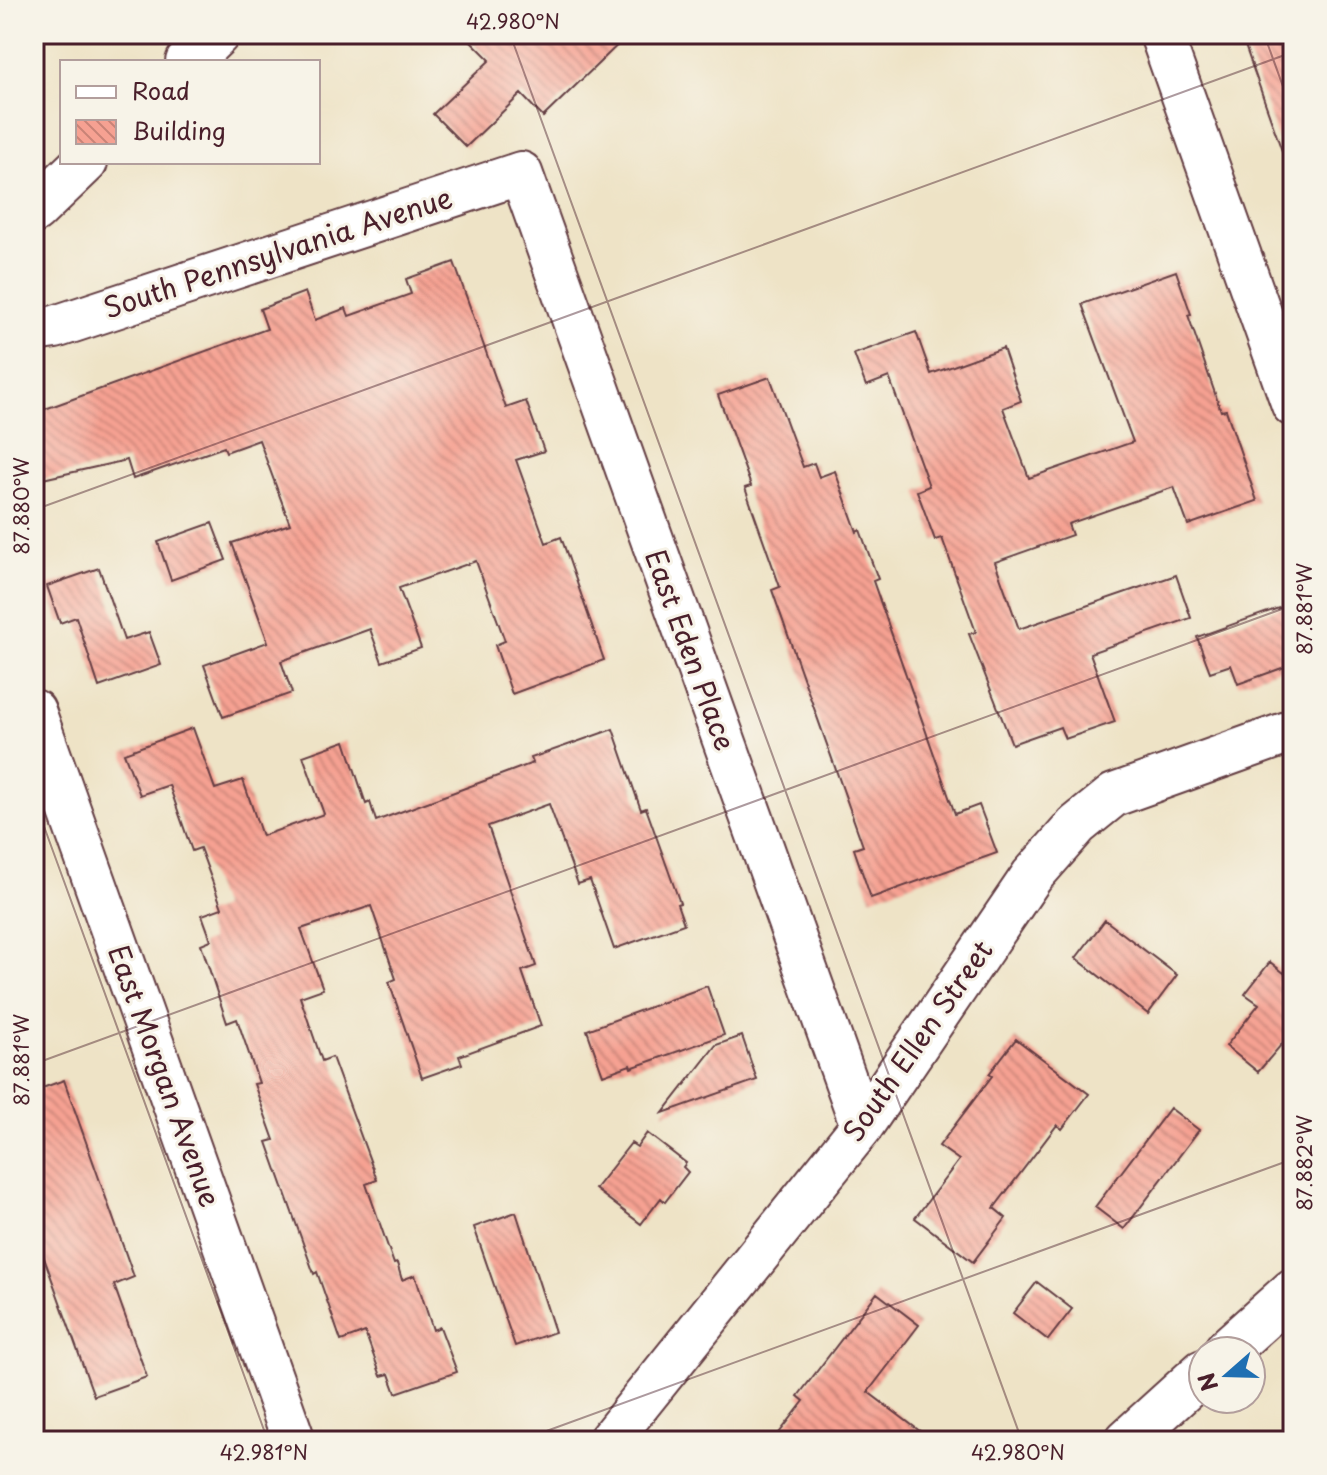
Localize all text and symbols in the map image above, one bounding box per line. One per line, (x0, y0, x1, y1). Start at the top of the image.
text: 42.980°N (466, 6, 560, 36)
legend (60, 60, 320, 164)
text: Road (132, 72, 190, 108)
text: Building (132, 112, 226, 148)
street label: South Pennsylvania Avenue (98, 175, 457, 328)
text: 87.880°W (6, 457, 36, 555)
street label: East Eden Place (635, 543, 748, 756)
text: 87.881°W (1289, 563, 1319, 655)
street label: South Ellen Street (831, 931, 1002, 1150)
street label: East Morgan Avenue (98, 938, 233, 1213)
text: 87.881°W (6, 1014, 36, 1106)
text: 87.882°W (1289, 1114, 1319, 1211)
north arrow (1187, 1335, 1267, 1415)
text: N (1188, 1369, 1225, 1396)
text: 42.981°N (220, 1437, 308, 1467)
text: 42.980°N (971, 1437, 1065, 1467)

